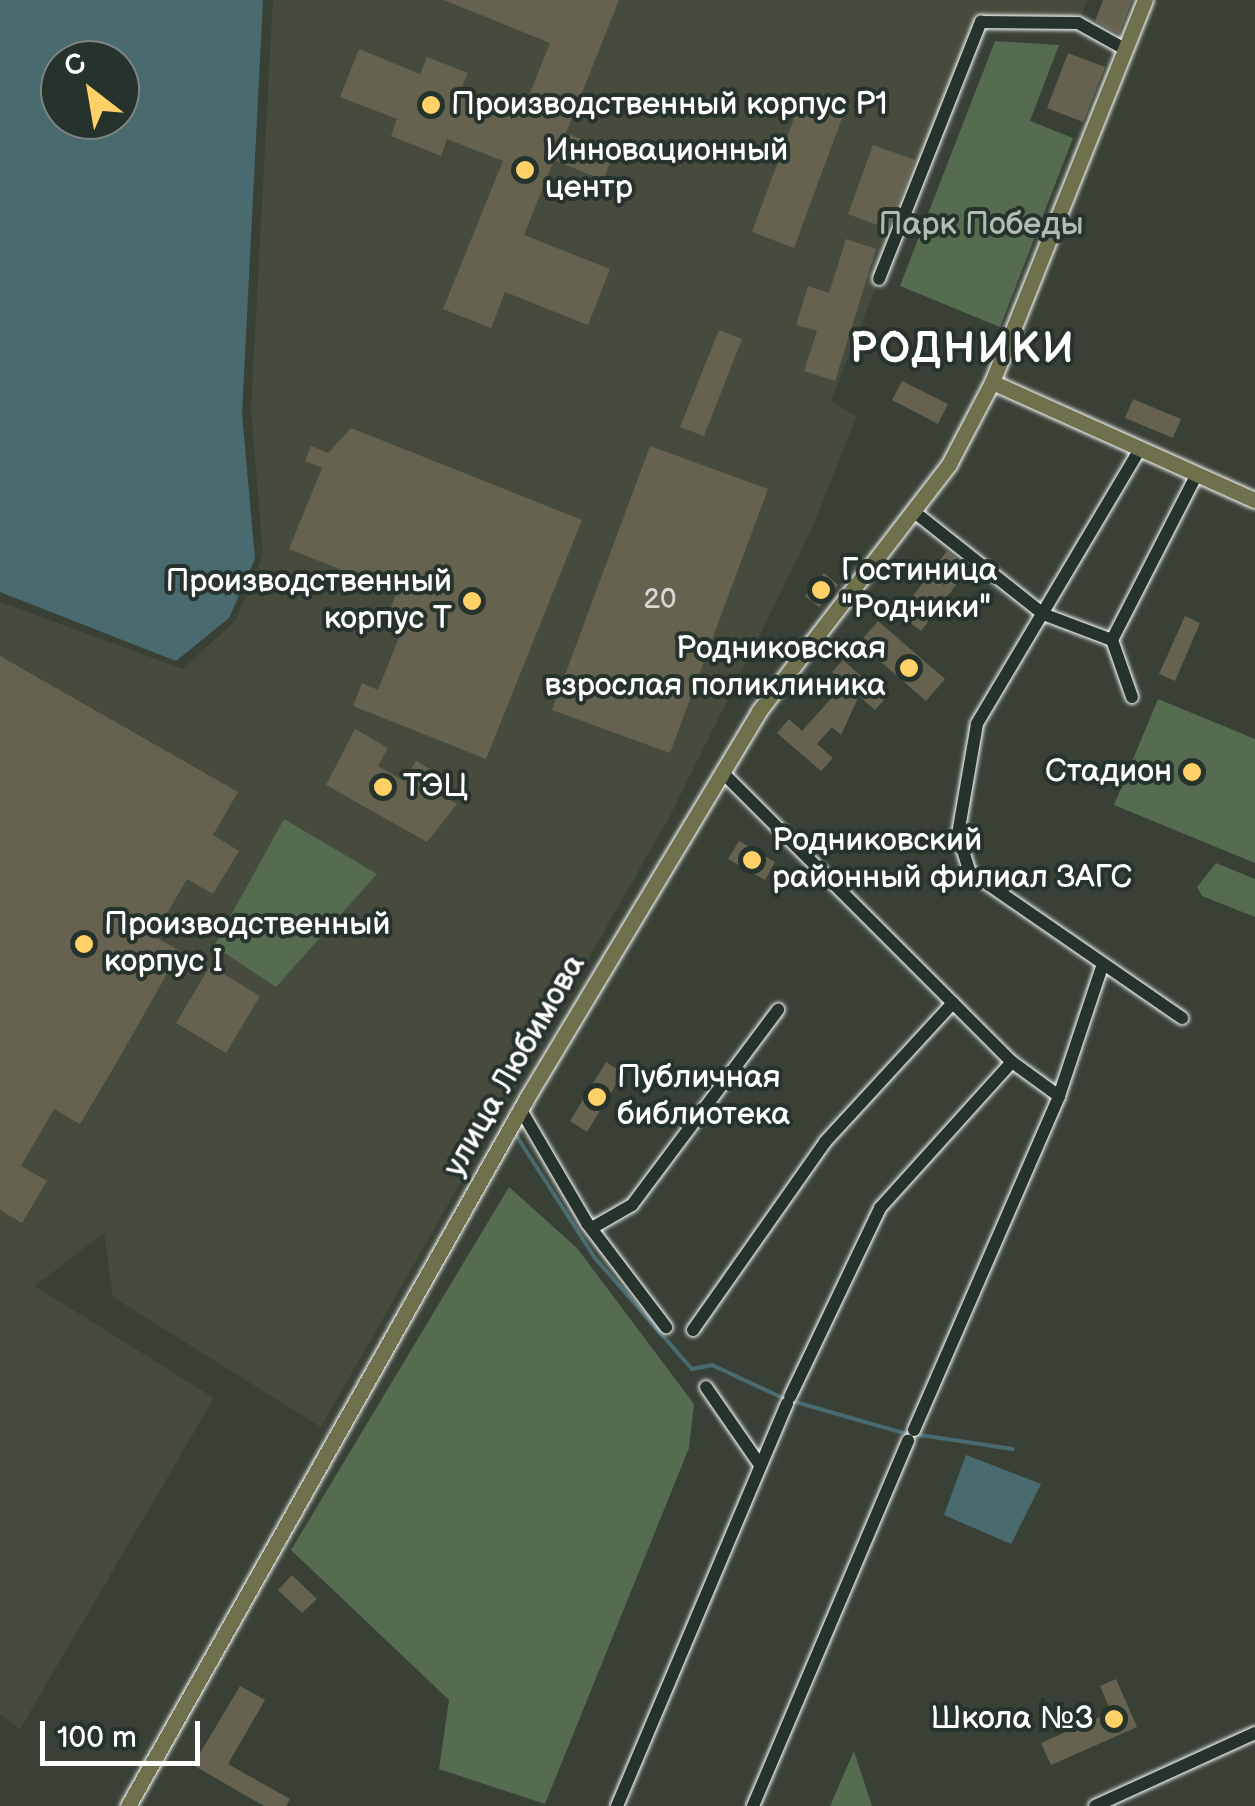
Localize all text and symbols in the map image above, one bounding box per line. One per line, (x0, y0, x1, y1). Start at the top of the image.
north arrow (40, 40, 140, 140)
text: С (58, 46, 92, 85)
place label: Производственный корпус P1 (451, 86, 888, 124)
marker: Производственный корпус P1 (420, 94, 442, 116)
place label: Инновационный центр (545, 133, 788, 208)
marker: Инновационный центр (514, 159, 536, 181)
park label: Парк Победы (878, 206, 1084, 244)
district label: РОДНИКИ (850, 325, 1076, 375)
place label: Гостиница "Родники" (841, 553, 998, 628)
place label: Производственный корпус T (165, 564, 452, 639)
marker: Гостиница "Родники" (810, 579, 832, 601)
house number: 20 (644, 583, 676, 617)
marker: Производственный корпус T (461, 590, 483, 612)
place label: Родниковская взрослая поликлиника (545, 631, 886, 706)
marker: Родниковская взрослая поликлиника (896, 655, 922, 681)
place label: Стадион (1045, 753, 1172, 791)
marker: Стадион (1181, 761, 1203, 783)
place label: ТЭЦ (403, 768, 468, 806)
marker: ТЭЦ (372, 776, 394, 798)
place label: Родниковский районный филиал ЗАГС (772, 823, 1132, 898)
marker: Родниковский районный филиал ЗАГС (741, 849, 763, 871)
place label: Производственный корпус I (104, 907, 391, 982)
marker: Производственный корпус I (73, 933, 95, 955)
street label: улица Любимова (436, 948, 594, 1184)
place label: Публичная библиотека (617, 1060, 790, 1135)
marker: Публичная библиотека (586, 1086, 608, 1108)
place label: Школа №3 (930, 1700, 1094, 1738)
scale bar (45, 1701, 205, 1763)
marker: Школа №3 (1103, 1708, 1125, 1730)
text: 100 m (57, 1720, 137, 1756)

